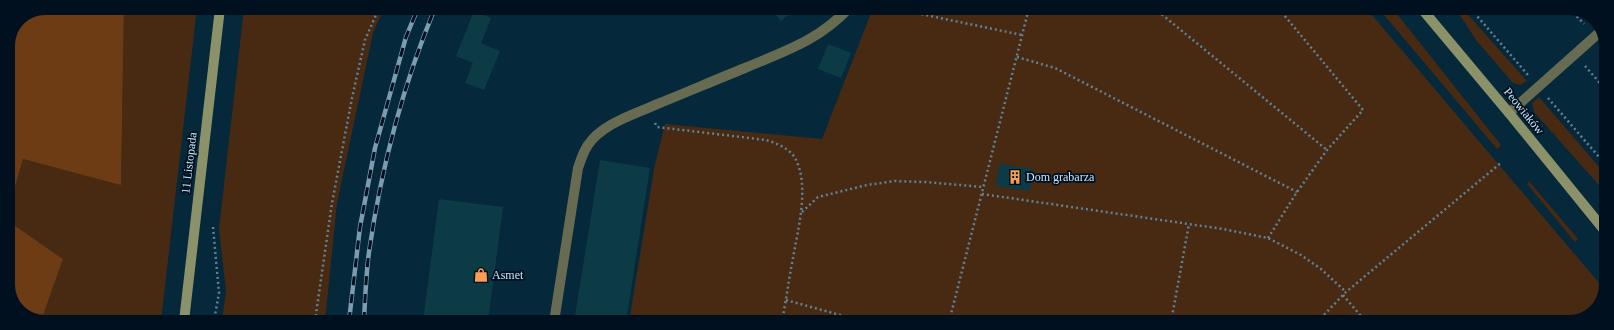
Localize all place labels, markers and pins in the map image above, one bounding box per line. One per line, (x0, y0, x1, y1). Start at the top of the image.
building icon: Dom grabarza (1007, 169, 1023, 185)
place label: Dom grabarza (1026, 170, 1095, 184)
shop icon: Asmet (473, 267, 489, 283)
place label: Asmet (492, 268, 524, 282)

